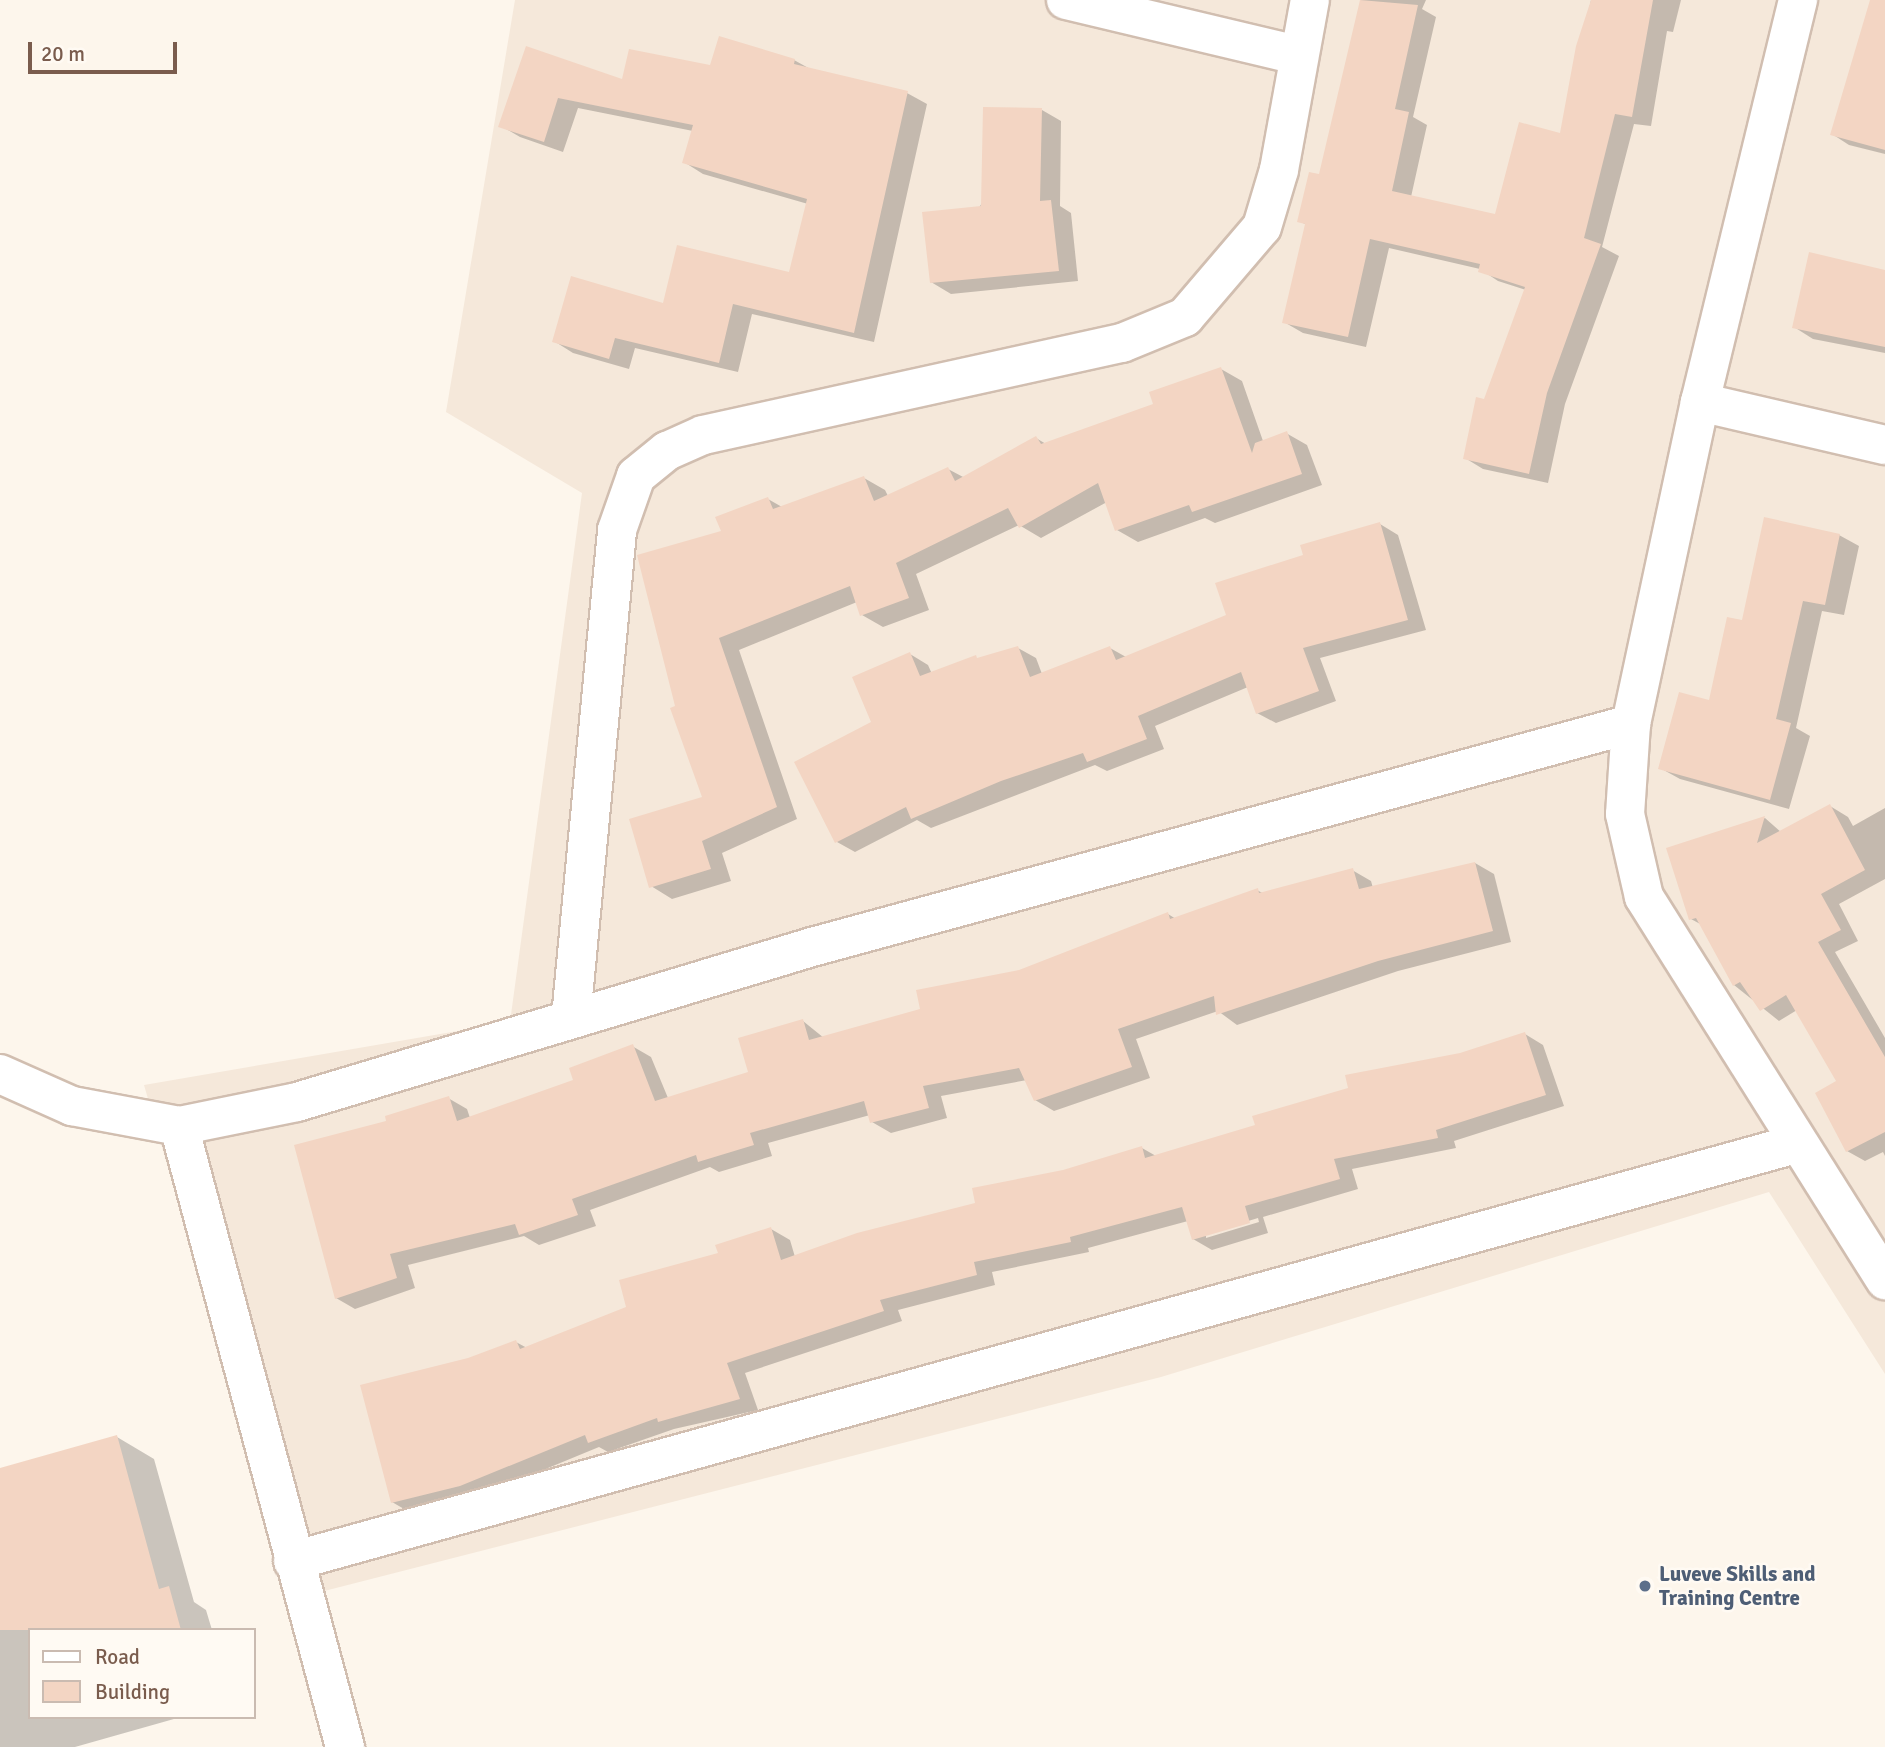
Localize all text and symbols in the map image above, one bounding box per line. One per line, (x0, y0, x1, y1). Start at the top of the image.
scale bar (32, 28, 180, 72)
text: 20 m (41, 41, 85, 67)
place label: Luveve Skills and Training Centre (1659, 1561, 1816, 1611)
marker: Luveve Skills and Training Centre (1637, 1578, 1653, 1594)
legend (28, 1628, 256, 1719)
text: Road (95, 1644, 140, 1670)
text: Building (95, 1679, 170, 1705)

